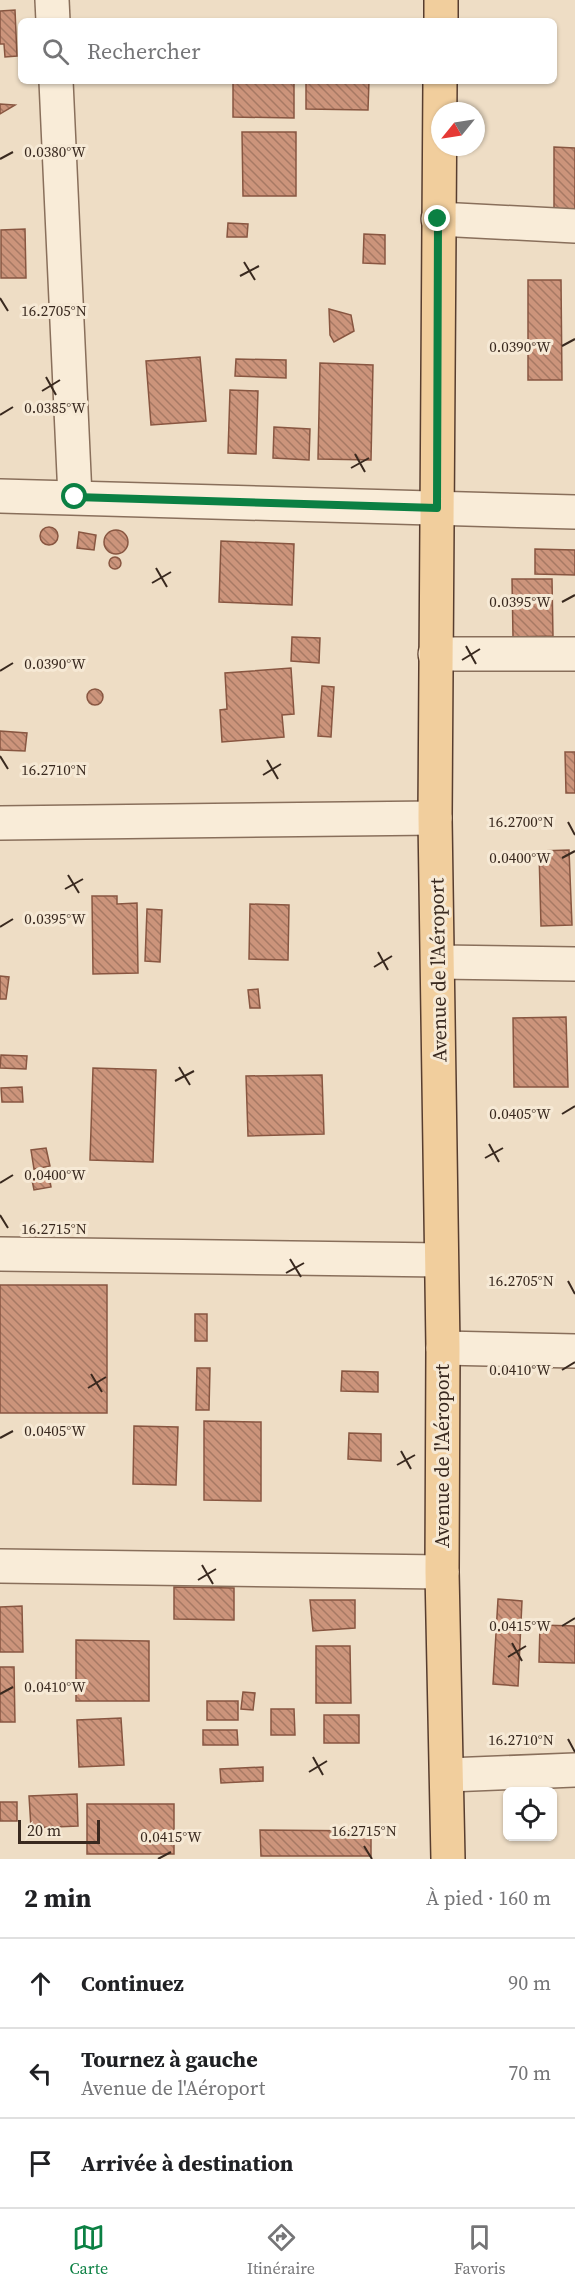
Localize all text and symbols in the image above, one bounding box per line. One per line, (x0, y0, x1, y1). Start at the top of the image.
search box (18, 18, 557, 84)
icon: search (39, 35, 72, 68)
text: Rechercher (87, 36, 201, 66)
north arrow (431, 102, 485, 156)
text: 0.0380°W (24, 141, 86, 162)
route end (424, 205, 450, 231)
text: 16.2705°N (21, 300, 87, 321)
text: 0.0390°W (489, 336, 551, 357)
text: 0.0385°W (24, 397, 86, 418)
route start (61, 483, 87, 509)
text: 0.0395°W (489, 591, 551, 612)
text: 0.0390°W (24, 653, 86, 674)
text: 16.2710°N (21, 759, 87, 780)
text: 16.2700°N (488, 811, 554, 832)
text: 0.0400°W (489, 847, 551, 868)
street label: Avenue de l'Aéroport (422, 877, 454, 1062)
text: 0.0395°W (24, 908, 86, 929)
text: 0.0405°W (489, 1103, 551, 1124)
text: 0.0400°W (24, 1164, 86, 1185)
text: 16.2715°N (21, 1218, 87, 1239)
text: 16.2705°N (488, 1270, 554, 1291)
text: 0.0410°W (489, 1359, 551, 1380)
street label: Avenue de l'Aéroport (428, 1363, 456, 1548)
text: 0.0405°W (24, 1420, 86, 1441)
text: 0.0415°W (489, 1615, 551, 1636)
text: 0.0410°W (24, 1676, 86, 1697)
text: 16.2710°N (488, 1729, 554, 1750)
map controls (503, 1787, 557, 1841)
button: locate (503, 1787, 557, 1841)
scale bar (18, 1817, 100, 1844)
text: 20 m (27, 1819, 61, 1841)
text: 16.2715°N (331, 1820, 397, 1841)
text: 0.0415°W (140, 1826, 202, 1847)
text: 2 min (24, 1880, 91, 1916)
text: À pied · 160 m (426, 1884, 551, 1912)
icon: ahead (24, 1967, 57, 2000)
text: Continuez (81, 1968, 184, 1998)
text: 90 m (508, 1969, 551, 1997)
text: Tournez à gauche (81, 2044, 258, 2074)
icon: left (24, 2057, 57, 2090)
text: 70 m (508, 2059, 551, 2087)
text: Avenue de l'Aéroport (81, 2074, 265, 2102)
icon: arrive (24, 2147, 57, 2180)
text: Arrivée à destination (81, 2148, 293, 2178)
tab: Carte (70, 2221, 108, 2279)
tab: Itinéraire (247, 2221, 315, 2279)
tab: Favoris (454, 2221, 505, 2279)

